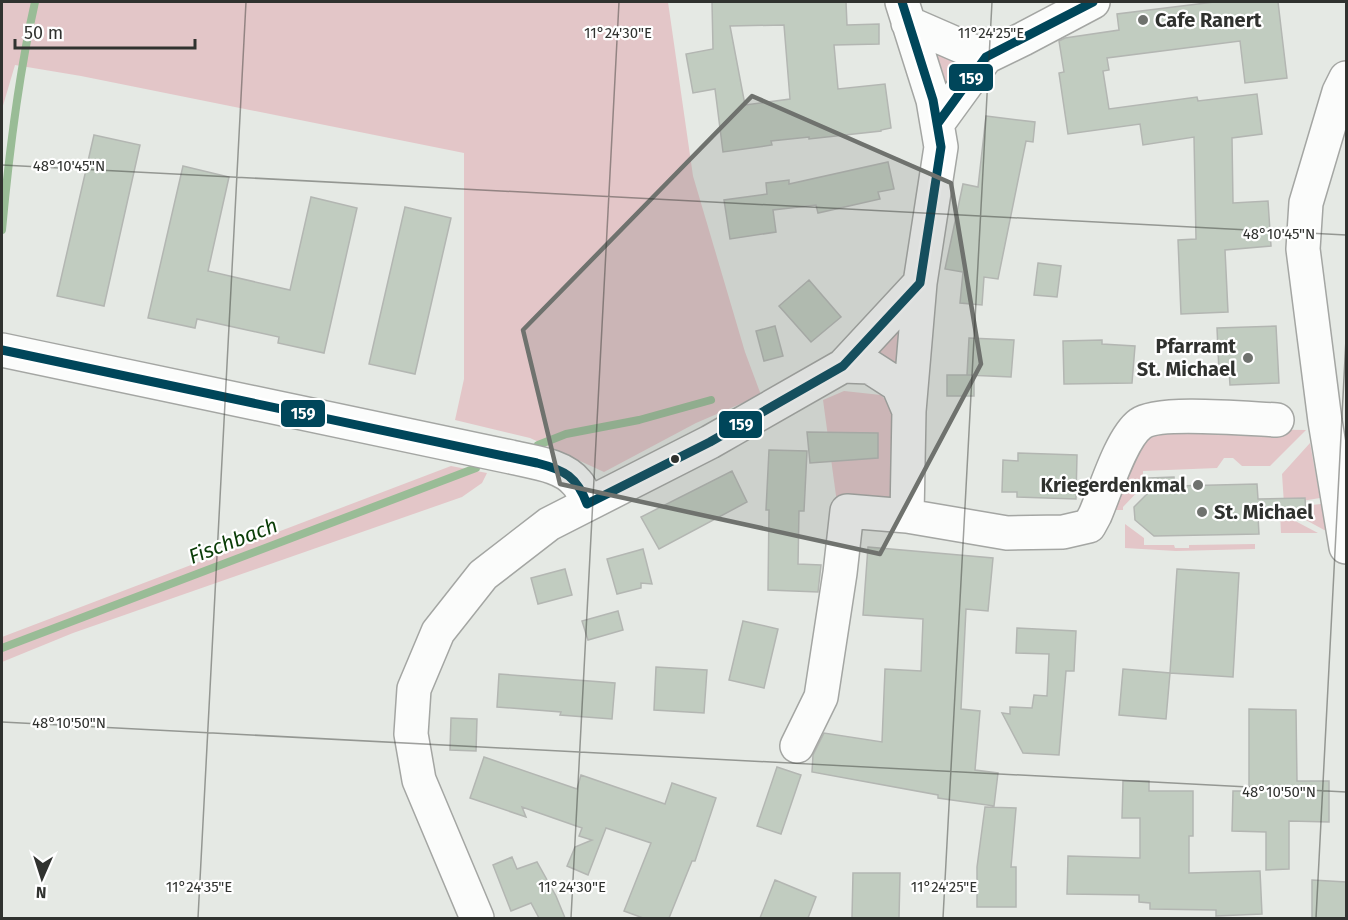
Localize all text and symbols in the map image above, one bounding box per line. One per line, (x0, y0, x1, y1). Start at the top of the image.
place label: Cafe Ranert (1155, 8, 1262, 32)
scale bar (15, 12, 195, 50)
marker: Cafe Ranert (1136, 13, 1150, 27)
text: 50 m (24, 22, 63, 44)
text: 11°24'30"E (584, 24, 652, 42)
text: 11°24'25"E (958, 24, 1024, 42)
line badge: 159 (948, 63, 994, 92)
text: 159 (959, 69, 983, 88)
text: 48°10'45"N (33, 157, 105, 175)
text: 48°10'45"N (1243, 225, 1315, 243)
place label: Pfarramt St. Michael (1137, 334, 1236, 381)
marker: Pfarramt St. Michael (1241, 351, 1255, 365)
line badge: 159 (280, 399, 326, 428)
text: 159 (291, 404, 315, 423)
line badge: 159 (718, 410, 763, 439)
text: 159 (729, 415, 753, 434)
unlabelled marker (669, 453, 681, 465)
place label: Kriegerdenkmal (1040, 473, 1186, 497)
marker: Kriegerdenkmal (1191, 478, 1205, 492)
place label: St. Michael (1214, 500, 1313, 524)
marker: St. Michael (1195, 505, 1209, 519)
water label: Fischbach (185, 512, 281, 570)
text: 48°10'50"N (32, 714, 106, 732)
text: 48°10'50"N (1242, 783, 1316, 801)
north arrow (12, 848, 72, 908)
text: 11°24'35"E (166, 878, 232, 896)
text: 11°24'30"E (538, 878, 606, 896)
text: 11°24'25"E (911, 878, 977, 896)
text: N (35, 883, 47, 902)

